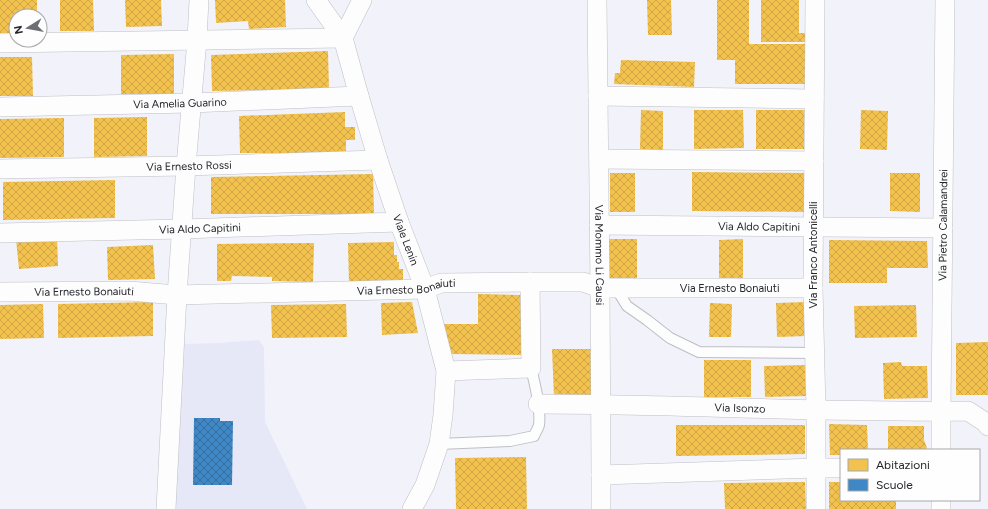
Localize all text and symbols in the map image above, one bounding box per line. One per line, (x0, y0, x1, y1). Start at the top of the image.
north arrow (8, 8, 48, 48)
text: N (11, 24, 26, 35)
street label: Via Amelia Guarino (133, 95, 227, 111)
street label: Via Ernesto Rossi (146, 158, 232, 173)
street label: Via Pietro Calamandrei (936, 169, 950, 281)
street label: Via Franco Antonicelli (807, 201, 820, 309)
street label: Via Mommo Li Causi (593, 205, 607, 305)
street label: Viale Lenin (390, 213, 422, 267)
street label: Via Aldo Capitini (718, 220, 800, 233)
street label: Via Aldo Capitini (159, 221, 241, 236)
street label: Via Ernesto Bonaiuti (357, 276, 456, 297)
street label: Via Ernesto Bonaiuti (680, 282, 779, 295)
street label: Via Ernesto Bonaiuti (34, 284, 134, 298)
street label: Via Isonzo (714, 401, 766, 415)
legend (840, 449, 980, 501)
text: Abitazioni (876, 458, 930, 472)
text: Scuole (876, 478, 913, 492)

